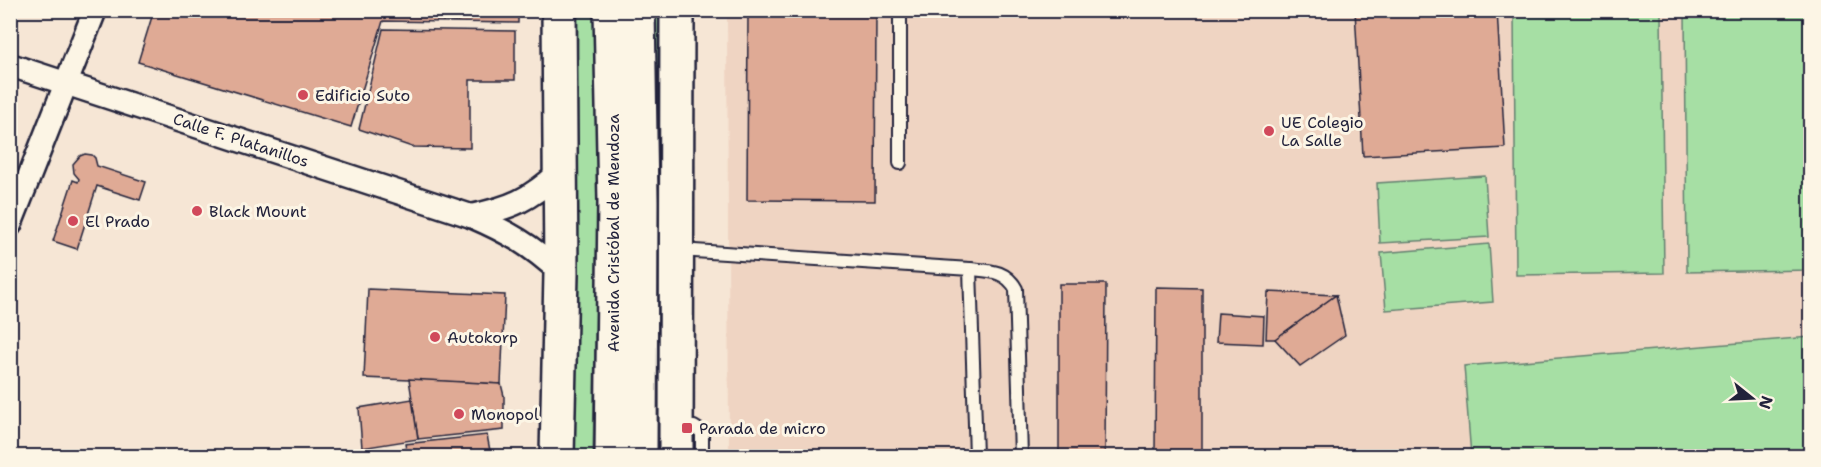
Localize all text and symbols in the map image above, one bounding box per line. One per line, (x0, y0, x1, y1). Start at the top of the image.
place label: Edificio Suto (315, 85, 410, 106)
marker: Edificio Suto (296, 88, 310, 102)
street label: Calle F. Platanillos (170, 108, 312, 172)
place label: UE Colegio La Salle (1281, 112, 1364, 151)
street label: Avenida Cristóbal de Mendoza (603, 114, 624, 352)
marker: UE Colegio La Salle (1262, 124, 1276, 138)
place label: Black Mount (209, 201, 307, 222)
marker: Black Mount (190, 204, 204, 218)
place label: El Prado (85, 211, 150, 232)
marker: El Prado (66, 214, 80, 228)
place label: Autokorp (447, 327, 518, 348)
marker: Autokorp (428, 330, 442, 344)
north arrow (1722, 368, 1782, 428)
text: N (1754, 393, 1778, 412)
place label: Monopol (471, 404, 539, 425)
marker: Monopol (452, 407, 466, 421)
place label: Parada de micro (699, 418, 826, 439)
marker: Parada de micro (680, 421, 694, 435)

